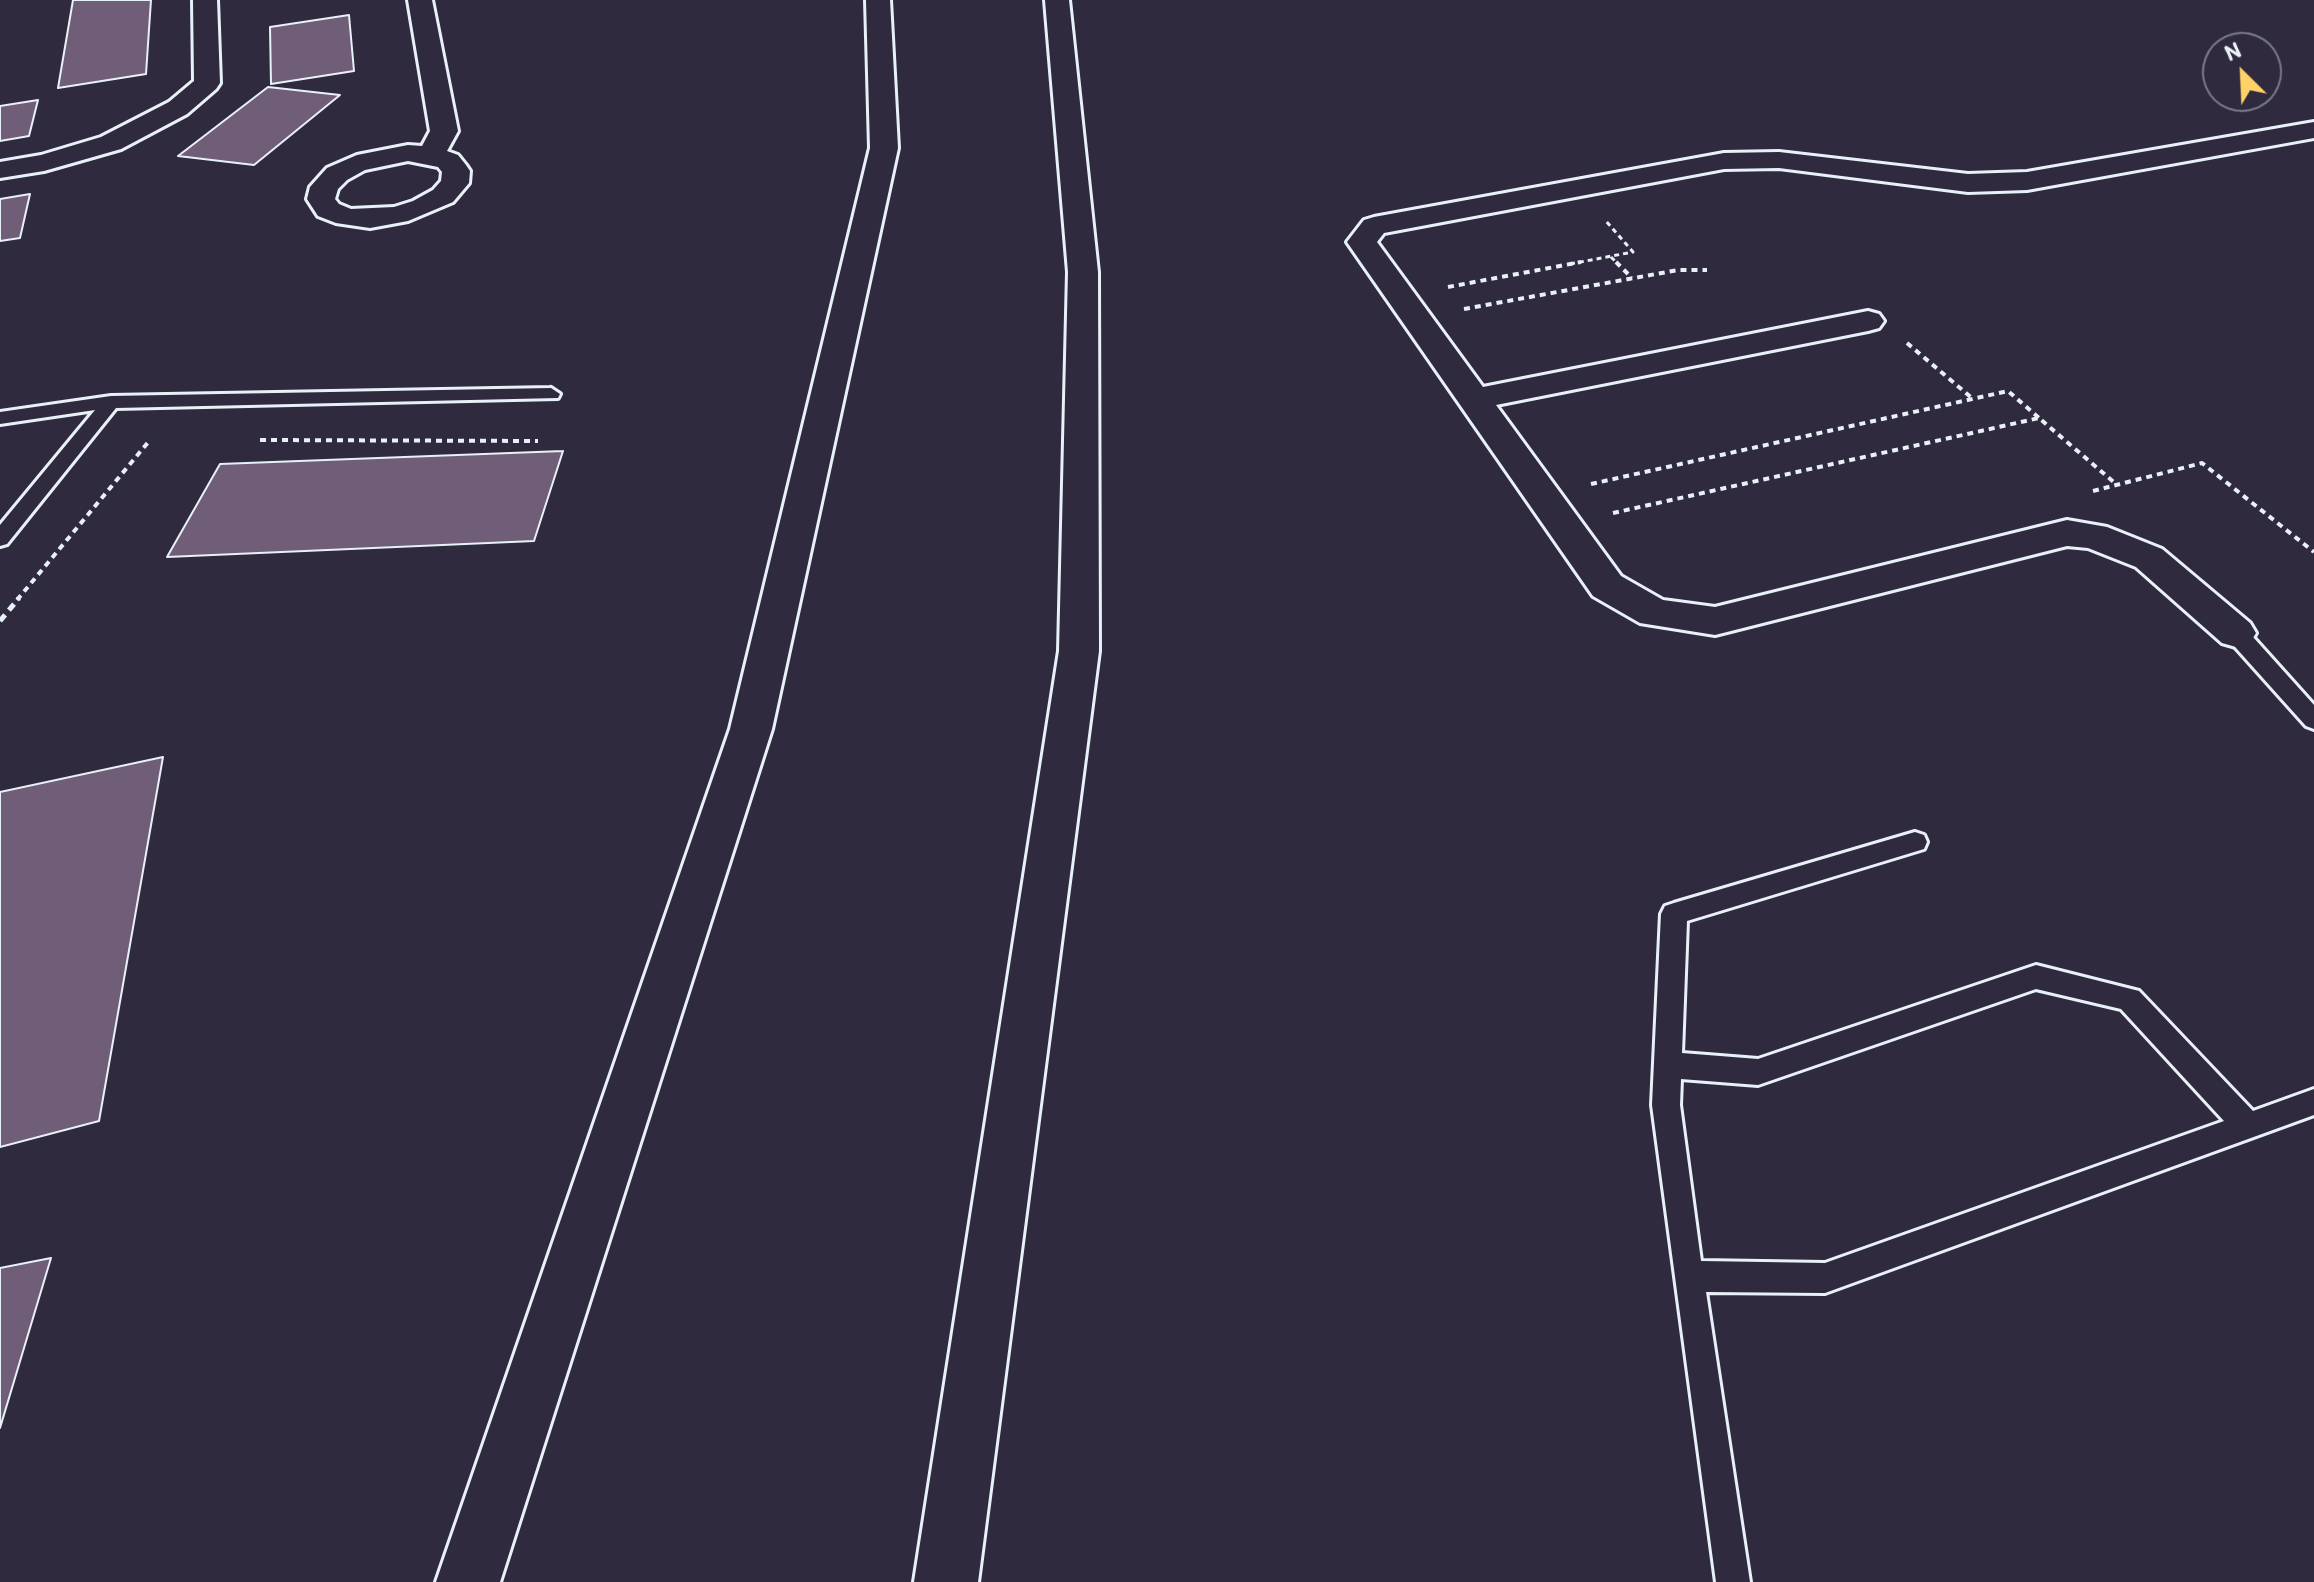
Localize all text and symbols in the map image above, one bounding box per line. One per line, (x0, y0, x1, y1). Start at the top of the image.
north arrow (2202, 32, 2282, 112)
text: N (2221, 36, 2245, 67)

